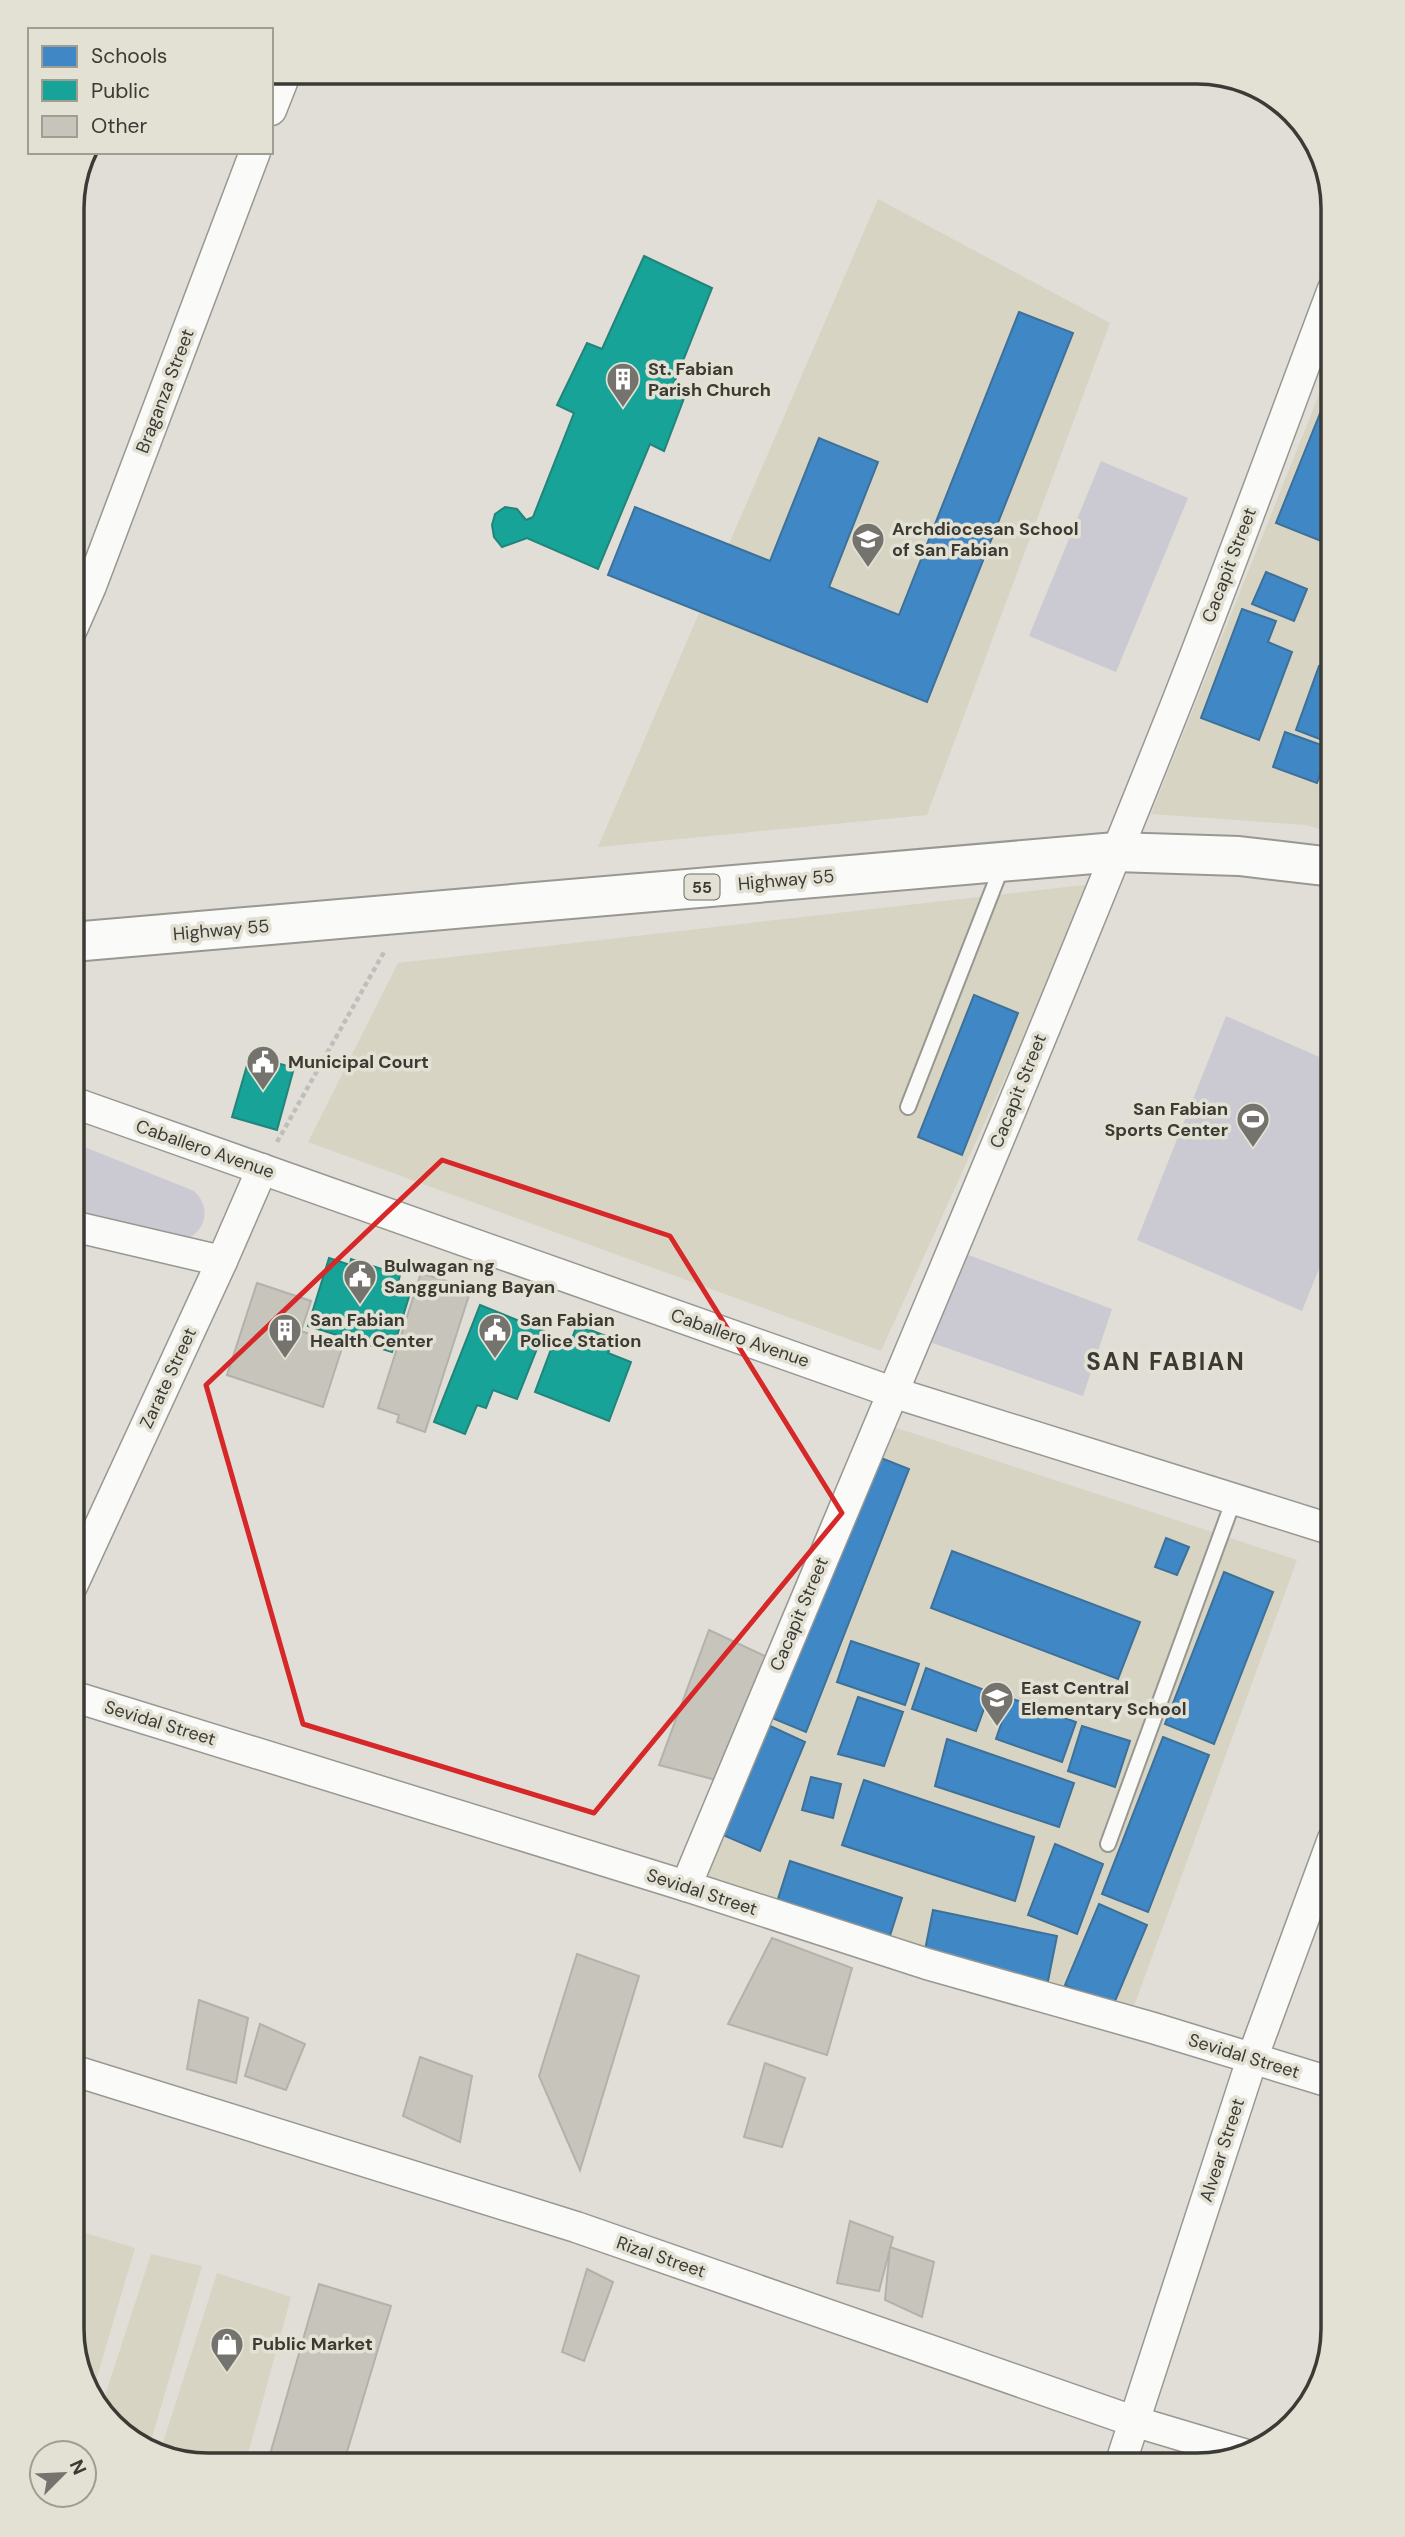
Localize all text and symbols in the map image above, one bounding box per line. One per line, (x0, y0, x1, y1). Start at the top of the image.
legend (28, 28, 273, 154)
text: Schools (91, 42, 167, 70)
text: Public (91, 77, 150, 105)
text: Other (91, 112, 147, 140)
street label: Braganza Street (130, 325, 200, 457)
place label: St. Fabian Parish Church (648, 357, 771, 402)
building icon: St. Fabian Parish Church (604, 360, 642, 409)
street label: Cacapit Street (1196, 504, 1262, 626)
place label: Archdiocesan School of San Fabian (892, 517, 1079, 562)
school or university icon: Archdiocesan School of San Fabian (849, 520, 887, 569)
street label: Highway 55 (737, 864, 835, 896)
road number: 55 (684, 874, 720, 900)
street label: Highway 55 (172, 914, 270, 946)
street label: Cacapit Street (984, 1030, 1052, 1152)
public building icon: Municipal Court (244, 1043, 282, 1092)
place label: Municipal Court (288, 1050, 429, 1074)
place label: San Fabian Sports Center (1104, 1097, 1228, 1142)
sports icon: San Fabian Sports Center (1234, 1100, 1272, 1149)
street label: Caballero Avenue (133, 1114, 277, 1184)
place label: Bulwagan ng Sangguniang Bayan (384, 1254, 555, 1299)
public building icon: Bulwagan ng Sangguniang Bayan (341, 1257, 379, 1306)
street label: Caballero Avenue (668, 1303, 812, 1373)
place label: San Fabian Health Center (310, 1308, 433, 1353)
place label: San Fabian Police Station (520, 1308, 641, 1353)
building icon: San Fabian Health Center (266, 1311, 304, 1360)
public building icon: San Fabian Police Station (476, 1311, 514, 1360)
street label: Zarate Street (134, 1324, 202, 1432)
district label: SAN FABIAN (1086, 1346, 1246, 1377)
street label: Cacapit Street (764, 1554, 834, 1674)
place label: East Central Elementary School (1021, 1676, 1187, 1721)
school or university icon: East Central Elementary School (978, 1679, 1016, 1728)
street label: Sevidal Street (101, 1695, 219, 1751)
street label: Sevidal Street (644, 1863, 760, 1921)
street label: Sevidal Street (1185, 2028, 1303, 2084)
street label: Alvear Street (1194, 2095, 1250, 2205)
street label: Rizal Street (613, 2231, 709, 2283)
shop icon: Public Market (208, 2325, 246, 2374)
place label: Public Market (252, 2332, 373, 2356)
north arrow (28, 2439, 98, 2509)
text: N (64, 2456, 92, 2479)

